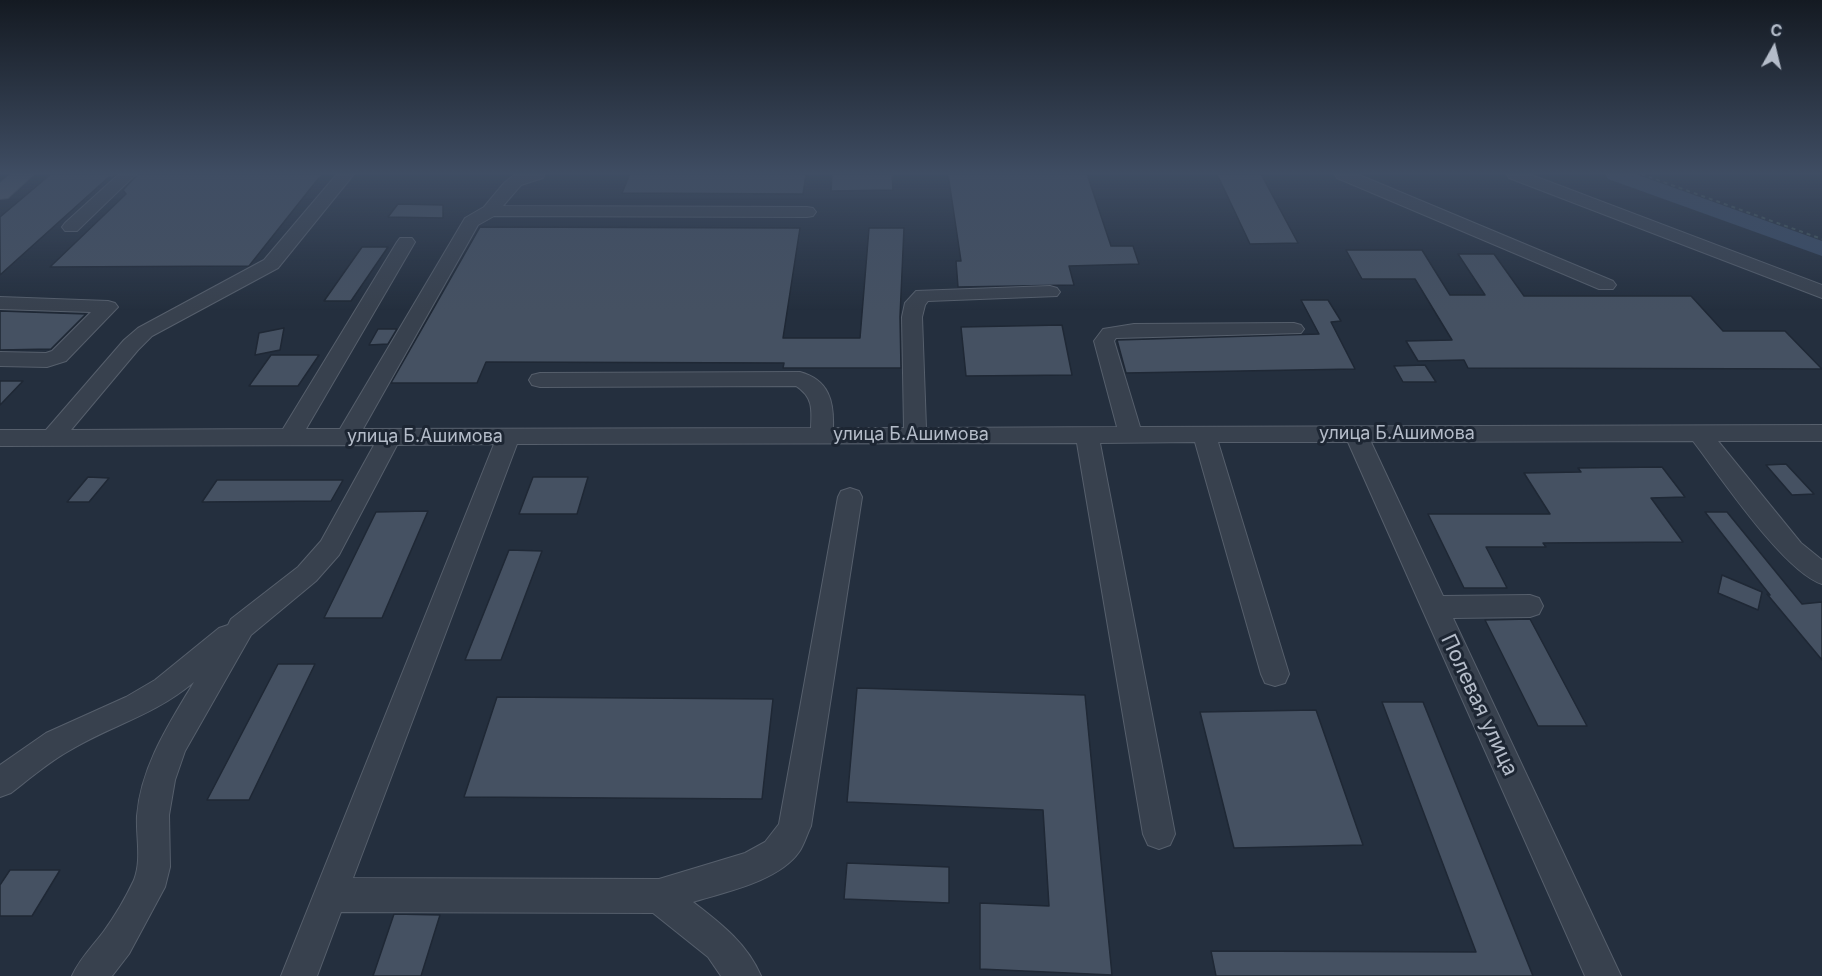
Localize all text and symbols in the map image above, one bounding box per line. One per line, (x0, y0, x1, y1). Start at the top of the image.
north arrow (1744, 18, 1804, 78)
text: С (1769, 19, 1784, 41)
street label: улица Б.Ашимова (1319, 423, 1475, 445)
street label: улица Б.Ашимова (833, 424, 989, 446)
street label: улица Б.Ашимова (347, 426, 503, 448)
street label: Полевая улица (1435, 630, 1523, 780)

